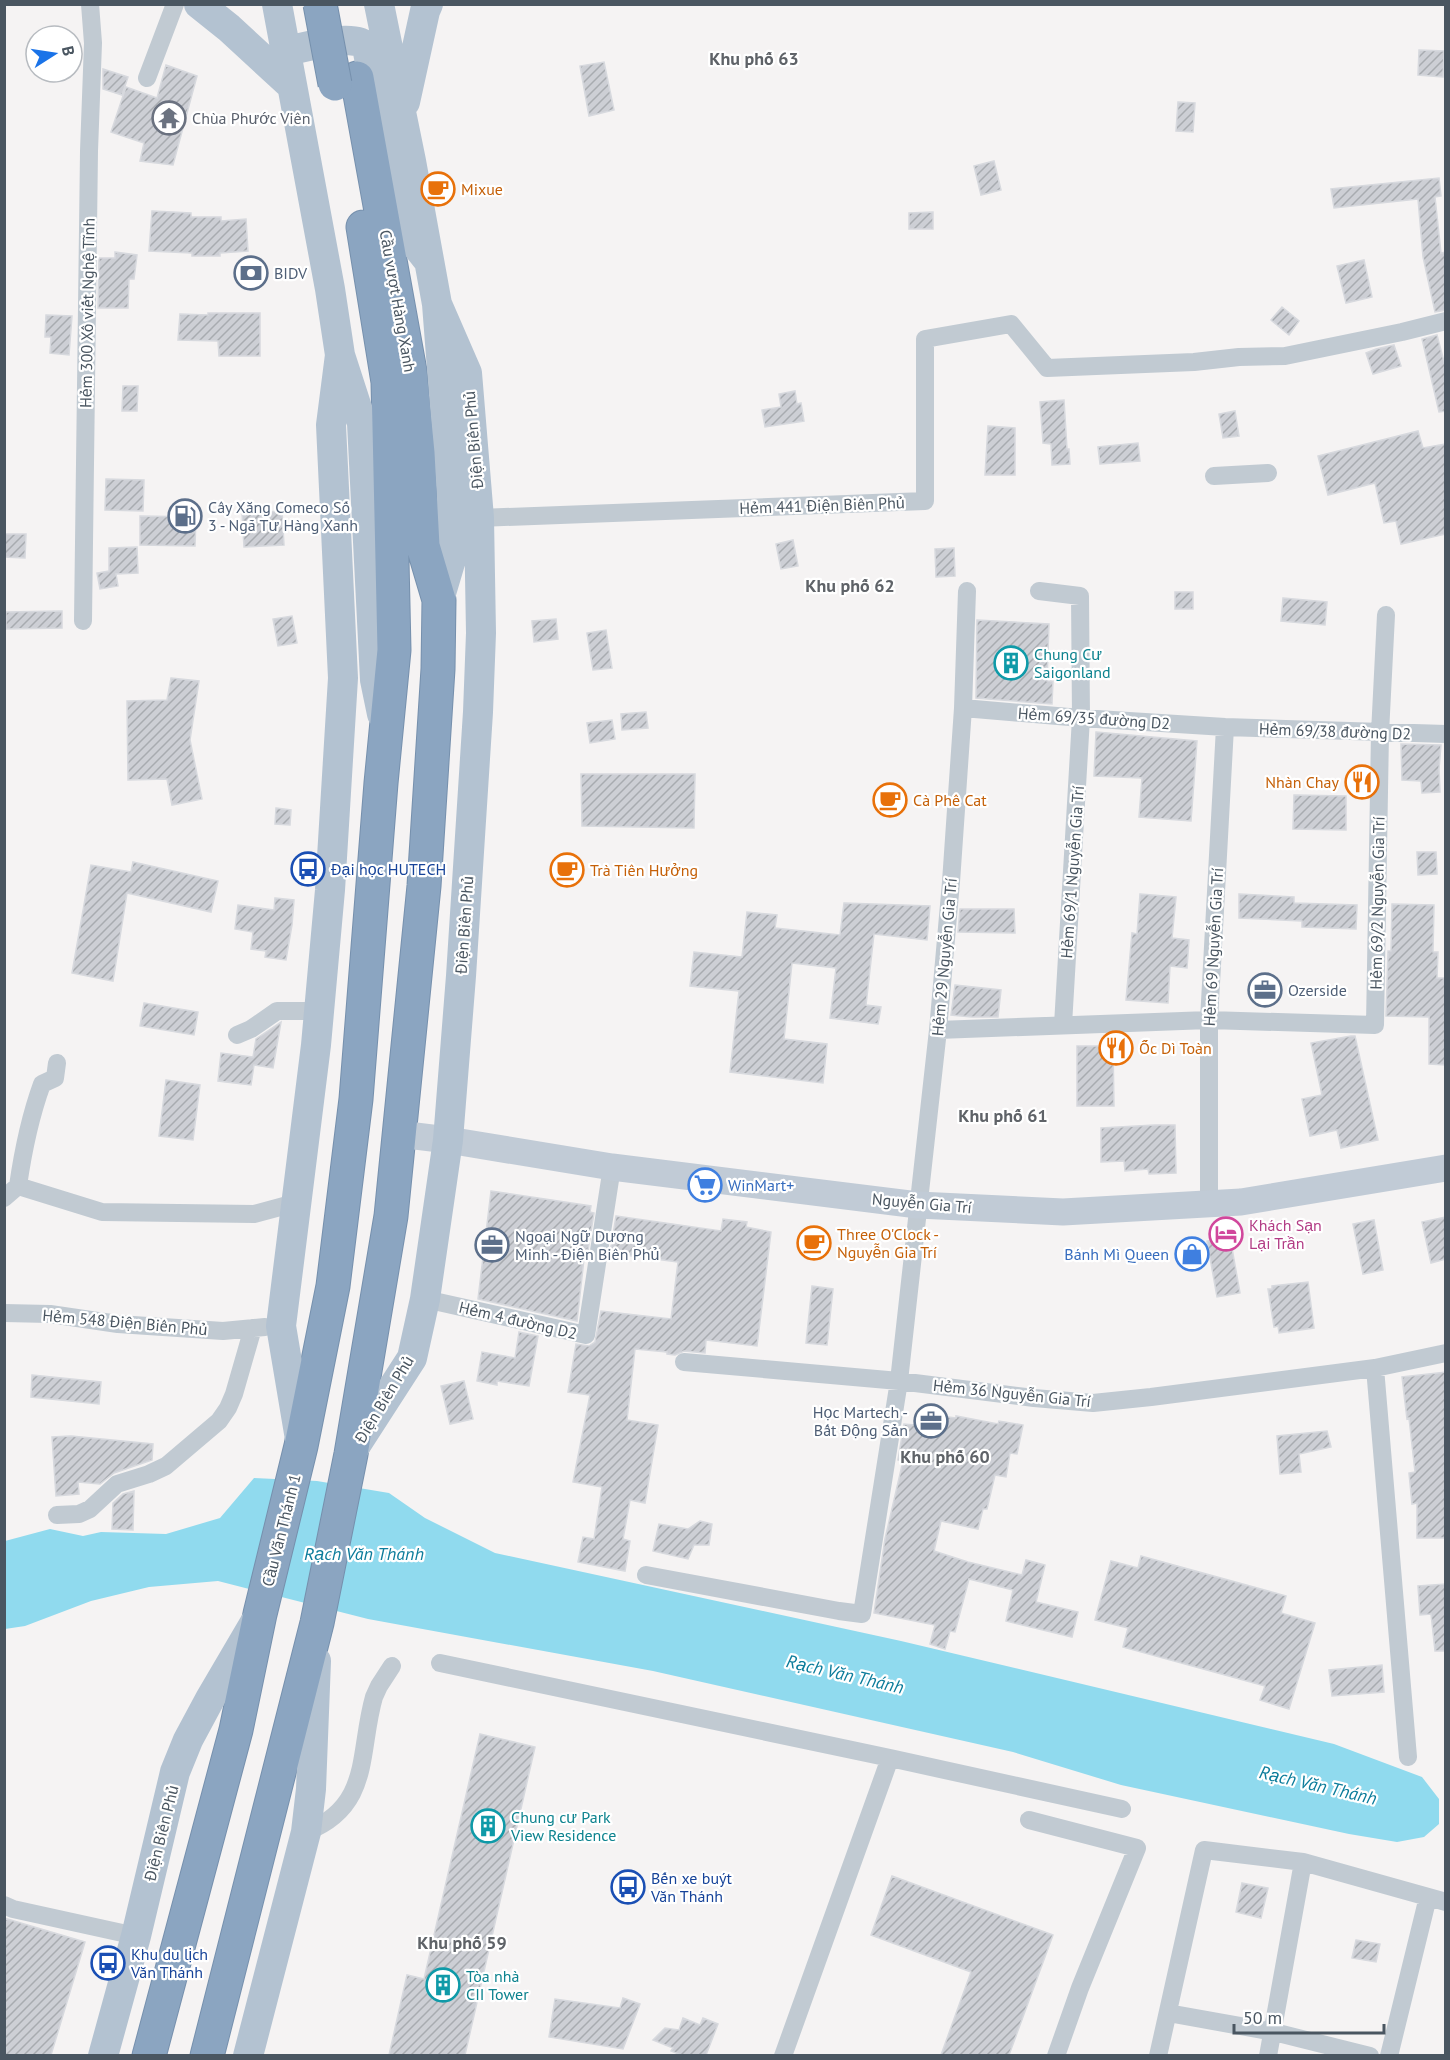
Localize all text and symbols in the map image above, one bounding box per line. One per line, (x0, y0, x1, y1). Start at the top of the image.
north arrow (24, 24, 84, 84)
text: B (58, 44, 79, 58)
district label: Khu phố 63 (709, 47, 799, 70)
temple icon: Chùa Phước Viên (151, 100, 187, 136)
place label: Chùa Phước Viên (192, 108, 311, 128)
cafe icon: Mixue (420, 171, 456, 207)
place label: Mixue (461, 179, 503, 199)
street label: Hẻm 300 Xô viết Nghệ Tĩnh (75, 218, 99, 408)
street label: Cầu vượt Hàng Xanh (376, 228, 420, 374)
bank icon: BIDV (233, 255, 269, 291)
place label: BIDV (274, 263, 308, 283)
street label: Điện Biên Phủ (459, 390, 487, 491)
street label: Hẻm 441 Điện Biên Phủ (739, 492, 905, 518)
place label: Cây Xăng Comeco Số 3 - Ngã Tư Hàng Xanh (208, 497, 358, 535)
fuel station icon: Cây Xăng Comeco Số 3 - Ngã Tư Hàng Xanh (167, 498, 203, 534)
district label: Khu phố 62 (805, 574, 895, 597)
place label: Chung Cư Saigonland (1034, 644, 1111, 682)
building icon: Chung Cư Saigonland (993, 645, 1029, 681)
street label: Hẻm 69/35 đường D2 (1017, 703, 1171, 733)
street label: Hẻm 69/38 đường D2 (1259, 718, 1411, 744)
restaurant icon: Nhàn Chay (1344, 764, 1380, 800)
place label: Nhàn Chay (1265, 772, 1340, 792)
cafe icon: Cà Phê Cat (872, 782, 908, 818)
street label: Hẻm 69/1 Nguyễn Gia Trí (1056, 785, 1088, 959)
place label: Cà Phê Cat (913, 790, 987, 810)
street label: Hẻm 69/2 Nguyễn Gia Trí (1365, 816, 1389, 990)
bus stop icon: Đại học HUTECH (290, 851, 326, 887)
cafe icon: Trà Tiên Hưởng (549, 852, 585, 888)
place label: Đại học HUTECH (330, 859, 446, 879)
place label: Trà Tiên Hưởng (590, 860, 698, 880)
street label: Hẻm 69 Nguyễn Gia Trí (1199, 867, 1227, 1027)
street label: Điện Biên Phủ (451, 875, 477, 976)
street label: Hẻm 29 Nguyễn Gia Trí (927, 877, 961, 1037)
office icon: Ozerside (1247, 972, 1283, 1008)
place label: Ozerside (1288, 980, 1347, 1000)
restaurant icon: Ốc Dì Toàn (1098, 1030, 1134, 1066)
place label: Ốc Dì Toàn (1139, 1038, 1212, 1058)
district label: Khu phố 61 (958, 1104, 1048, 1127)
supermarket icon: WinMart+ (687, 1167, 723, 1203)
place label: WinMart+ (728, 1175, 794, 1195)
street label: Nguyễn Gia Trí (871, 1189, 973, 1217)
place label: Khách Sạn Lại Trần (1249, 1215, 1322, 1253)
hotel icon: Khách Sạn Lại Trần (1208, 1216, 1244, 1252)
place label: Three O'Clock - Nguyễn Gia Trí (837, 1224, 939, 1262)
cafe icon: Three O'Clock - Nguyễn Gia Trí (796, 1225, 832, 1261)
place label: Ngoại Ngữ Dương Minh - Điện Biên Phủ (515, 1226, 659, 1264)
office icon: Ngoại Ngữ Dương Minh - Điện Biên Phủ (474, 1227, 510, 1263)
shop icon: Bánh Mì Queen (1174, 1236, 1210, 1272)
place label: Bánh Mì Queen (1064, 1244, 1169, 1264)
street label: Hẻm 4 đường D2 (457, 1297, 579, 1343)
street label: Hẻm 548 Điện Biên Phủ (42, 1305, 208, 1339)
street label: Điện Biên Phủ (350, 1352, 418, 1447)
street label: Hẻm 36 Nguyễn Gia Trí (932, 1375, 1092, 1411)
place label: Học Martech - Bất Động Sản (813, 1402, 908, 1440)
office icon: Học Martech - Bất Động Sản (913, 1403, 949, 1439)
district label: Khu phố 60 (900, 1445, 990, 1468)
street label: Cầu Văn Thánh 1 (257, 1472, 305, 1588)
water label: Rạch Văn Thánh (304, 1542, 424, 1565)
water label: Rạch Văn Thánh (784, 1649, 906, 1699)
water label: Rạch Văn Thánh (1257, 1760, 1379, 1810)
street label: Điện Biên Phủ (139, 1783, 183, 1884)
place label: Chung cư Park View Residence (510, 1807, 616, 1845)
building icon: Chung cư Park View Residence (470, 1808, 506, 1844)
place label: Bến xe buýt Văn Thánh (650, 1868, 732, 1906)
bus stop icon: Bến xe buýt Văn Thánh (610, 1869, 646, 1905)
district label: Khu phố 59 (417, 1931, 507, 1954)
place label: Khu du lịch Văn Thánh (130, 1944, 208, 1982)
bus stop icon: Khu du lịch Văn Thánh (90, 1945, 126, 1981)
place label: Tòa nhà CII Tower (466, 1966, 529, 2004)
building icon: Tòa nhà CII Tower (425, 1967, 461, 2003)
scale bar (1234, 1997, 1384, 2035)
text: 50 m (1243, 2006, 1282, 2029)

